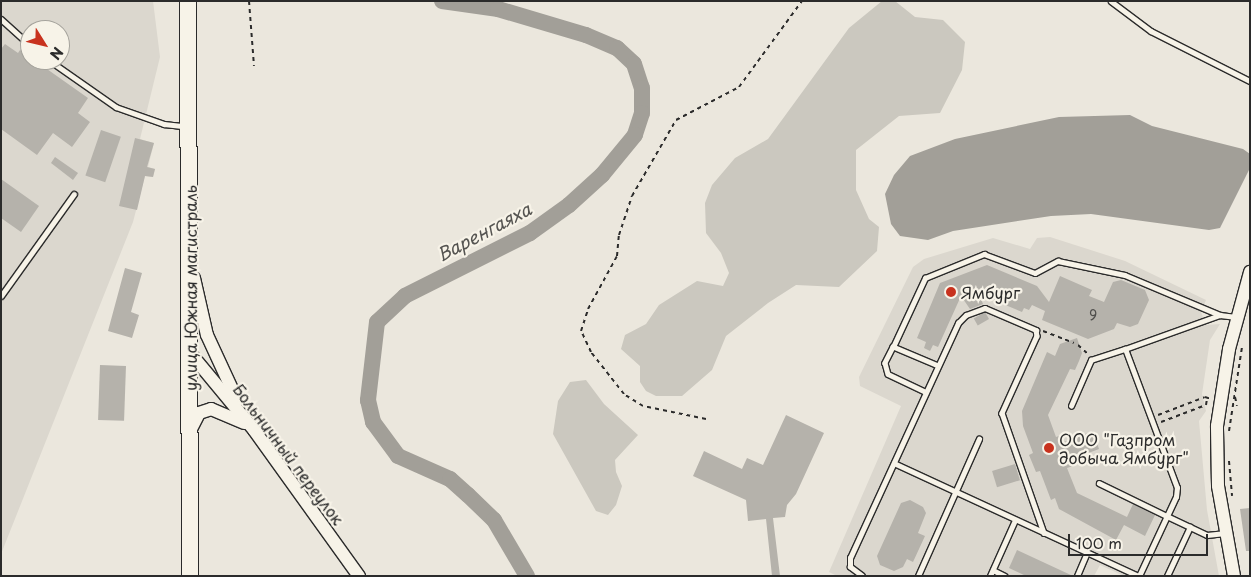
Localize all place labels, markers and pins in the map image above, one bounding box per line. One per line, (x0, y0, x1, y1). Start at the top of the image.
place label: Ямбург (961, 282, 1020, 302)
marker: Ямбург (945, 286, 957, 298)
place label: ООО "Газпром добыча Ямбург" (1059, 429, 1189, 467)
marker: ООО "Газпром добыча Ямбург" (1043, 442, 1055, 454)

